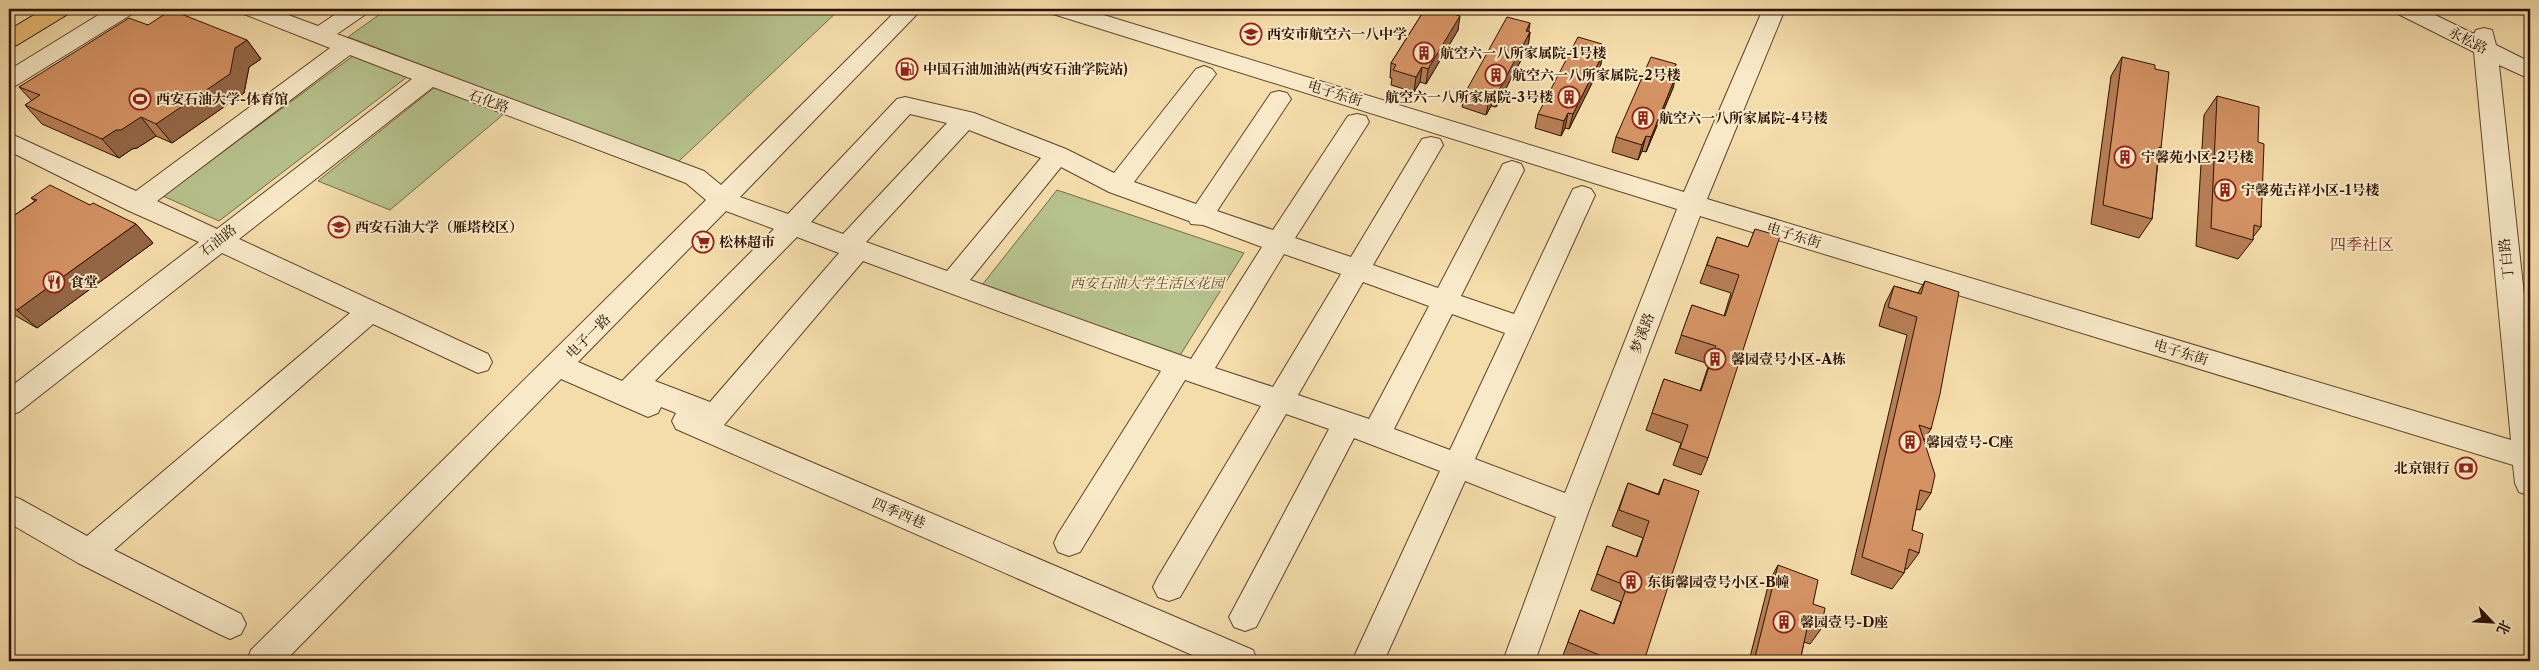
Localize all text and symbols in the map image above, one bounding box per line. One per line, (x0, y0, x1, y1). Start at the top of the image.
school or university icon: 西安市航空六一八中学 (1239, 22, 1263, 46)
street label: 永松路 (2445, 22, 2491, 58)
place label: 西安市航空六一八中学 (1267, 25, 1407, 43)
building icon: 航空六一八所家属院-1号楼 (1412, 41, 1436, 65)
place label: 航空六一八所家属院-1号楼 (1440, 44, 1606, 62)
fuel station icon: 中国石油加油站(西安石油学院站) (895, 57, 919, 81)
place label: 中国石油加油站(西安石油学院站) (923, 60, 1128, 78)
building icon: 航空六一八所家属院-2号楼 (1484, 63, 1508, 87)
place label: 航空六一八所家属院-2号楼 (1512, 66, 1680, 84)
street label: 电子东街 (1306, 76, 1364, 110)
street label: 石化路 (466, 85, 512, 117)
building icon: 航空六一八所家属院-3号楼 (1557, 85, 1581, 109)
sports icon: 西安石油大学-体育馆 (128, 87, 152, 111)
place label: 航空六一八所家属院-3号楼 (1385, 88, 1553, 106)
place label: 西安石油大学-体育馆 (156, 90, 288, 108)
building icon: 航空六一八所家属院-4号楼 (1631, 106, 1655, 130)
place label: 航空六一八所家属院-4号楼 (1659, 109, 1827, 127)
building icon: 宁馨苑小区-2号楼 (2113, 145, 2137, 169)
place label: 宁馨苑小区-2号楼 (2141, 148, 2253, 166)
building icon: 宁馨苑吉祥小区-1号楼 (2213, 178, 2237, 202)
place label: 宁馨苑吉祥小区-1号楼 (2241, 181, 2379, 199)
school or university icon: 西安石油大学（雁塔校区） (327, 215, 351, 239)
place label: 西安石油大学（雁塔校区） (355, 218, 523, 236)
street label: 电子东街 (1765, 218, 1823, 252)
street label: 石油路 (196, 220, 240, 260)
supermarket icon: 松林超市 (691, 230, 715, 254)
place label: 松林超市 (719, 233, 775, 251)
district label: 四季社区 (2330, 234, 2394, 254)
street label: 丁白路 (2495, 237, 2517, 281)
restaurant icon: 食堂 (42, 270, 66, 294)
place label: 食堂 (70, 273, 98, 291)
park label: 西安石油大学生活区花园 (1070, 274, 1226, 292)
street label: 电子一路 (562, 310, 614, 362)
street label: 梦溪路 (1626, 310, 1658, 356)
street label: 电子东街 (2152, 335, 2210, 369)
building icon: 馨园壹号小区-A栋 (1703, 347, 1727, 371)
place label: 馨园壹号小区-A栋 (1731, 350, 1846, 368)
building icon: 馨园壹号-C座 (1898, 430, 1922, 454)
place label: 馨园壹号-C座 (1926, 433, 2013, 451)
bank icon: 北京银行 (2454, 456, 2478, 480)
place label: 北京银行 (2394, 459, 2450, 477)
street label: 四季西巷 (870, 494, 928, 532)
building icon: 东街馨园壹号小区-B幢 (1619, 570, 1643, 594)
place label: 东街馨园壹号小区-B幢 (1647, 573, 1790, 591)
north arrow (2466, 598, 2516, 648)
building icon: 馨园壹号-D座 (1772, 610, 1796, 634)
place label: 馨园壹号-D座 (1800, 613, 1888, 631)
text: 北 (2493, 617, 2515, 638)

